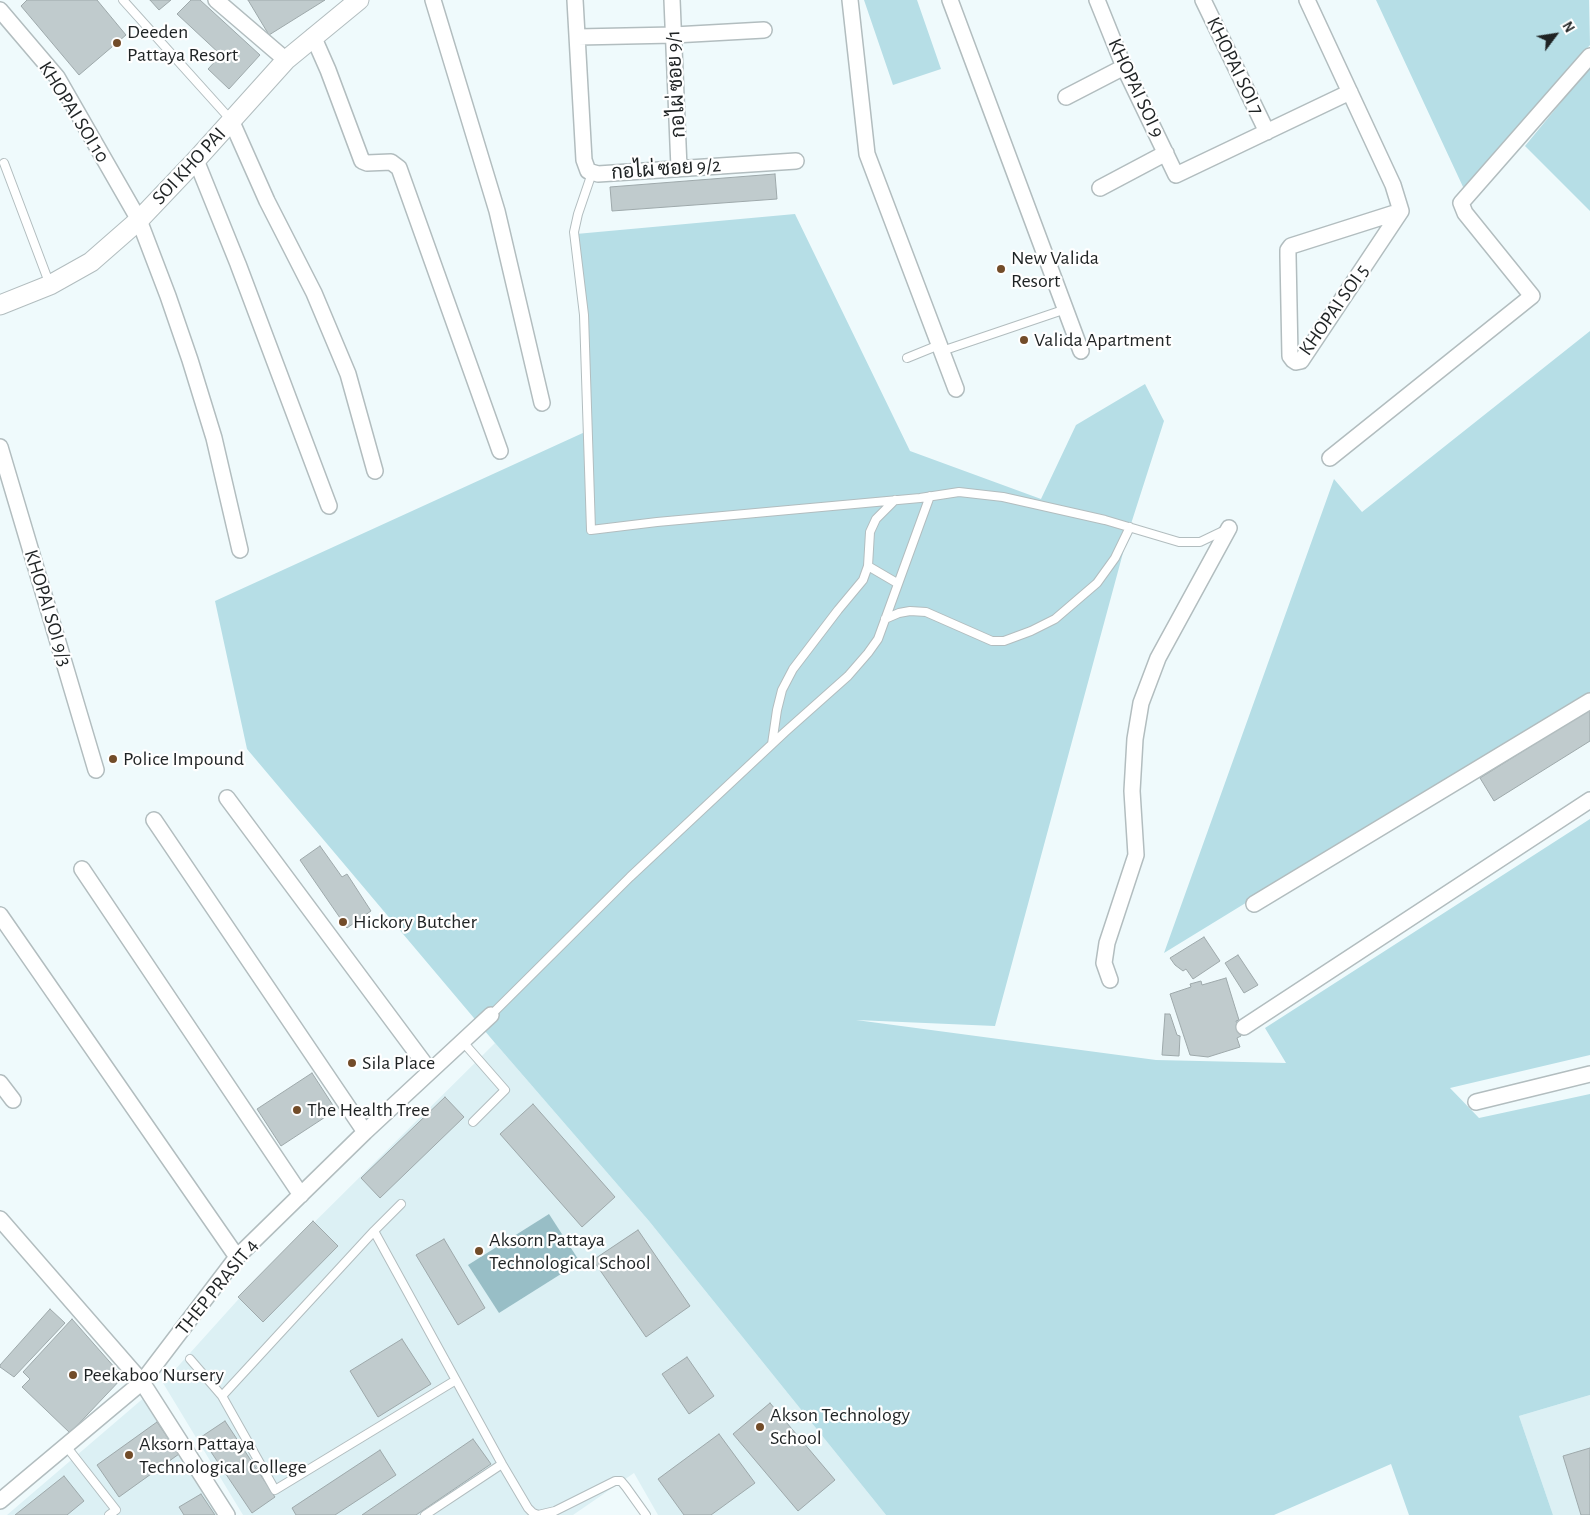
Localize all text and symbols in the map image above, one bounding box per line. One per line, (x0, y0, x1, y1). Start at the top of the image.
north arrow (1530, 10, 1580, 60)
street label: KHOPAI SOI 7 (1201, 13, 1269, 119)
text: N (1559, 19, 1576, 35)
place label: Deeden Pattaya Resort (127, 20, 238, 67)
street label: กอไผ่ ซอย 9/1 (661, 30, 691, 138)
street label: KHOPAI SOI 9 (1103, 35, 1169, 141)
marker: Deeden Pattaya Resort (111, 37, 123, 49)
street label: KHOPAI SOI 10 (33, 57, 115, 167)
street label: SOI KHO PAI (147, 122, 231, 210)
street label: กอไผ่ ซอย 9/2 (610, 153, 722, 185)
place label: New Valida Resort (1011, 246, 1099, 293)
street label: KHOPAI SOI 5 (1294, 260, 1374, 360)
marker: New Valida Resort (995, 263, 1007, 275)
place label: Valida Apartment (1034, 328, 1171, 352)
marker: Valida Apartment (1018, 334, 1030, 346)
street label: KHOPAI SOI 9/3 (19, 547, 77, 669)
place label: Police Impound (123, 747, 244, 771)
marker: Police Impound (107, 753, 119, 765)
place label: Hickory Butcher (353, 910, 477, 934)
marker: Hickory Butcher (337, 916, 349, 928)
place label: Sila Place (362, 1051, 435, 1075)
marker: Sila Place (346, 1057, 358, 1069)
place label: The Health Tree (307, 1098, 430, 1122)
marker: The Health Tree (291, 1104, 303, 1116)
place label: Aksorn Pattaya Technological School (489, 1228, 651, 1275)
street label: THEP PRASIT 4 (171, 1234, 263, 1340)
marker: Aksorn Pattaya Technological School (473, 1245, 485, 1257)
place label: Peekaboo Nursery (83, 1363, 224, 1387)
marker: Peekaboo Nursery (67, 1369, 79, 1381)
place label: Akson Technology School (770, 1403, 910, 1450)
marker: Akson Technology School (754, 1421, 766, 1433)
place label: Aksorn Pattaya Technological College (139, 1432, 307, 1479)
marker: Aksorn Pattaya Technological College (123, 1449, 135, 1461)

